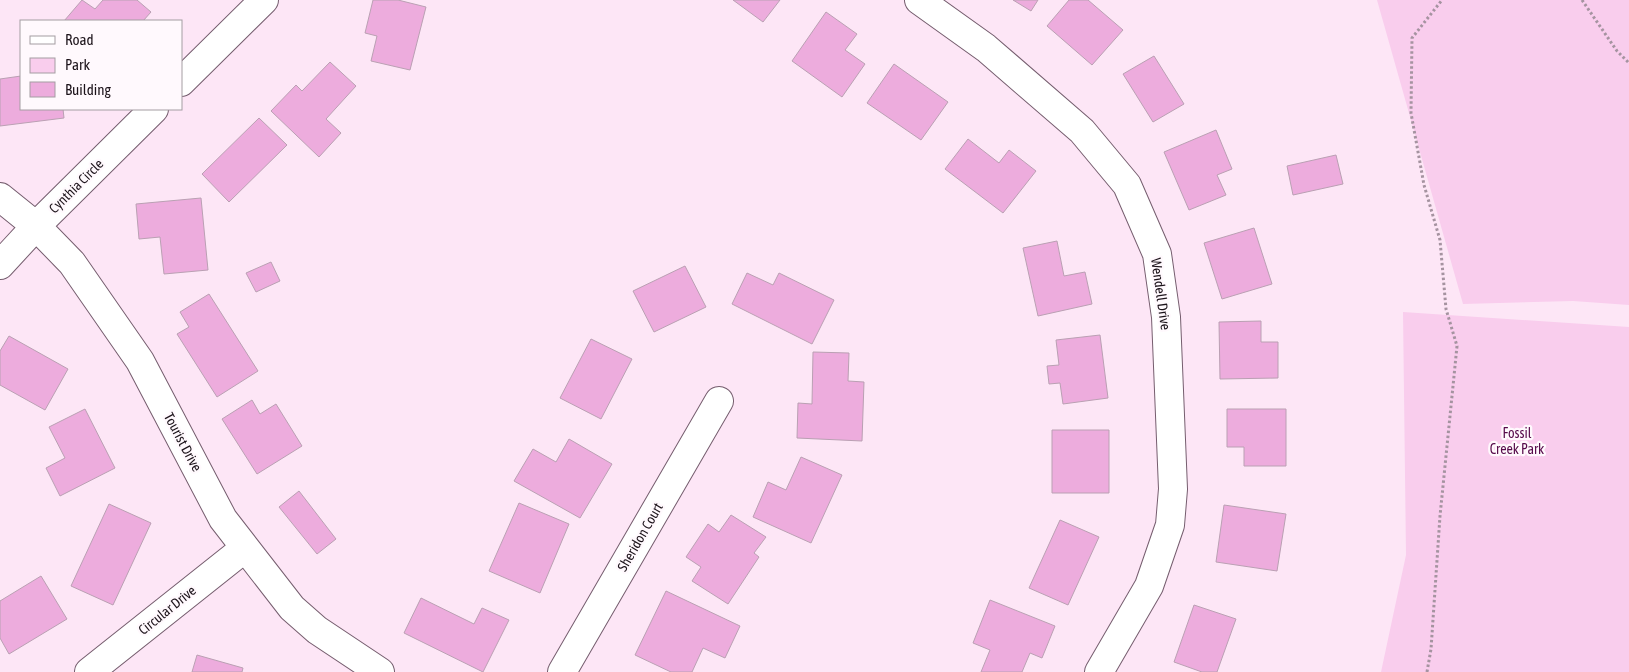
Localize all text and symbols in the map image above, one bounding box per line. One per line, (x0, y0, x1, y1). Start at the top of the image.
legend (20, 20, 182, 110)
text: Road (65, 31, 94, 48)
text: Park (65, 56, 90, 73)
text: Building (65, 81, 111, 98)
street label: Cynthia Circle (46, 156, 106, 216)
street label: Wendell Drive (1148, 257, 1174, 331)
street label: Tourist Drive (161, 410, 205, 474)
park label: Fossil Creek Park (1490, 425, 1544, 457)
street label: Sheridon Court (614, 500, 666, 574)
street label: Circular Drive (135, 582, 199, 638)

